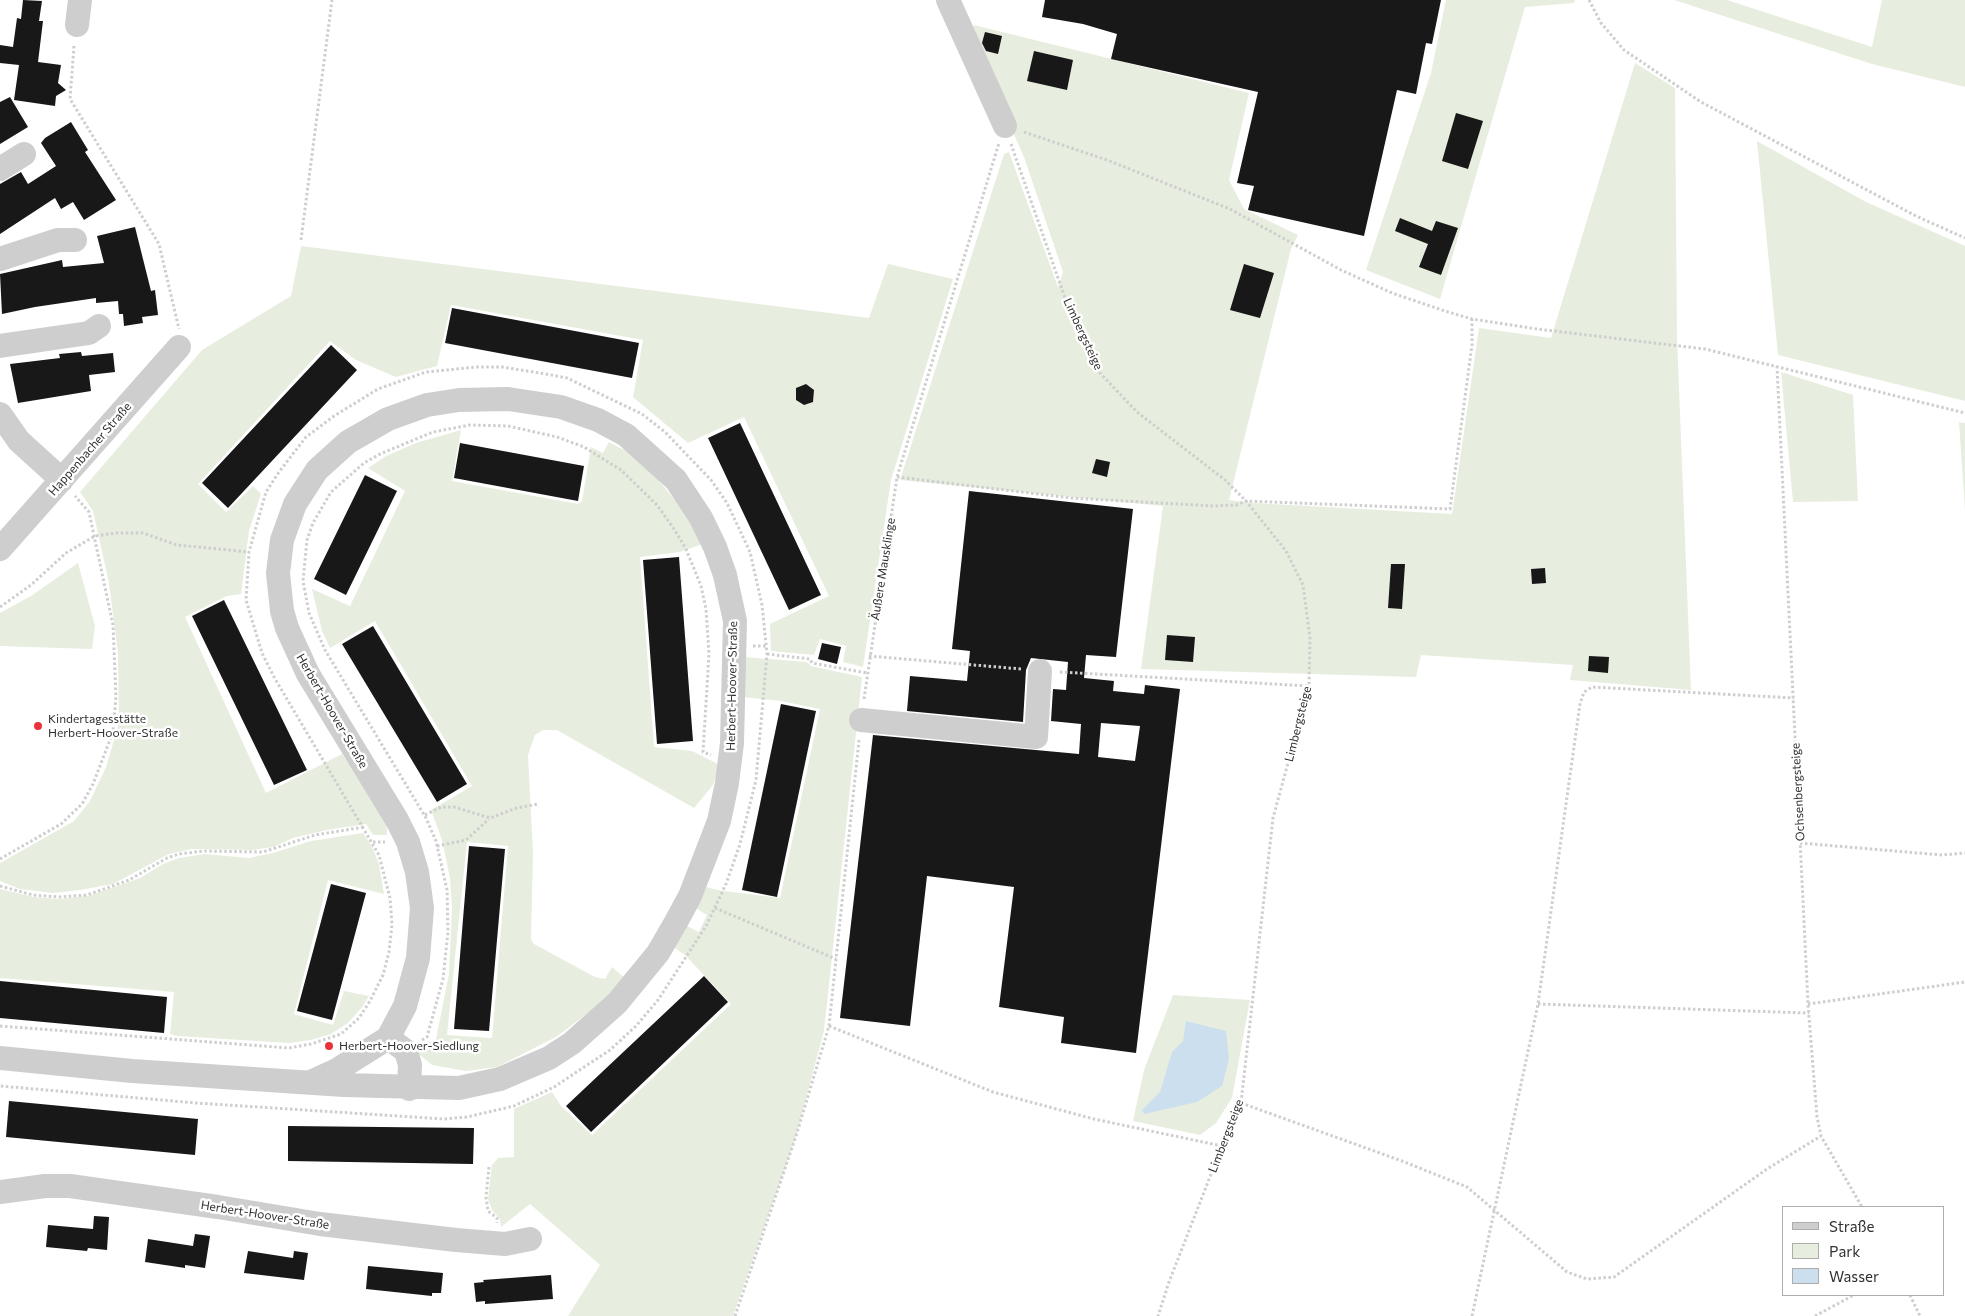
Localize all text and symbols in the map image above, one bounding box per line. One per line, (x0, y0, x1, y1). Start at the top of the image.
street label: Limbergsteige (1060, 296, 1106, 372)
street label: Happenbacher Straße (46, 399, 134, 499)
street label: Äußere Mausklinge (868, 517, 898, 621)
street label: Herbert-Hoover-Straße (724, 621, 740, 751)
street label: Herbert-Hoover-Straße (293, 651, 371, 771)
street label: Limbergsteige (1282, 685, 1314, 763)
place label: Kindertagesstätte Herbert-Hoover-Straße (48, 712, 178, 740)
marker: Kindertagesstätte Herbert-Hoover-Straße (32, 720, 44, 732)
street label: Ochsenbergsteige (1788, 742, 1808, 842)
place label: Herbert-Hoover-Siedlung (339, 1039, 479, 1053)
marker: Herbert-Hoover-Siedlung (323, 1040, 335, 1052)
street label: Limbergsteige (1205, 1097, 1247, 1175)
street label: Herbert-Hoover-Straße (200, 1198, 330, 1232)
legend (1782, 1206, 1945, 1296)
text: Straße (1829, 1217, 1875, 1235)
text: Park (1829, 1242, 1860, 1260)
text: Wasser (1829, 1267, 1879, 1285)

